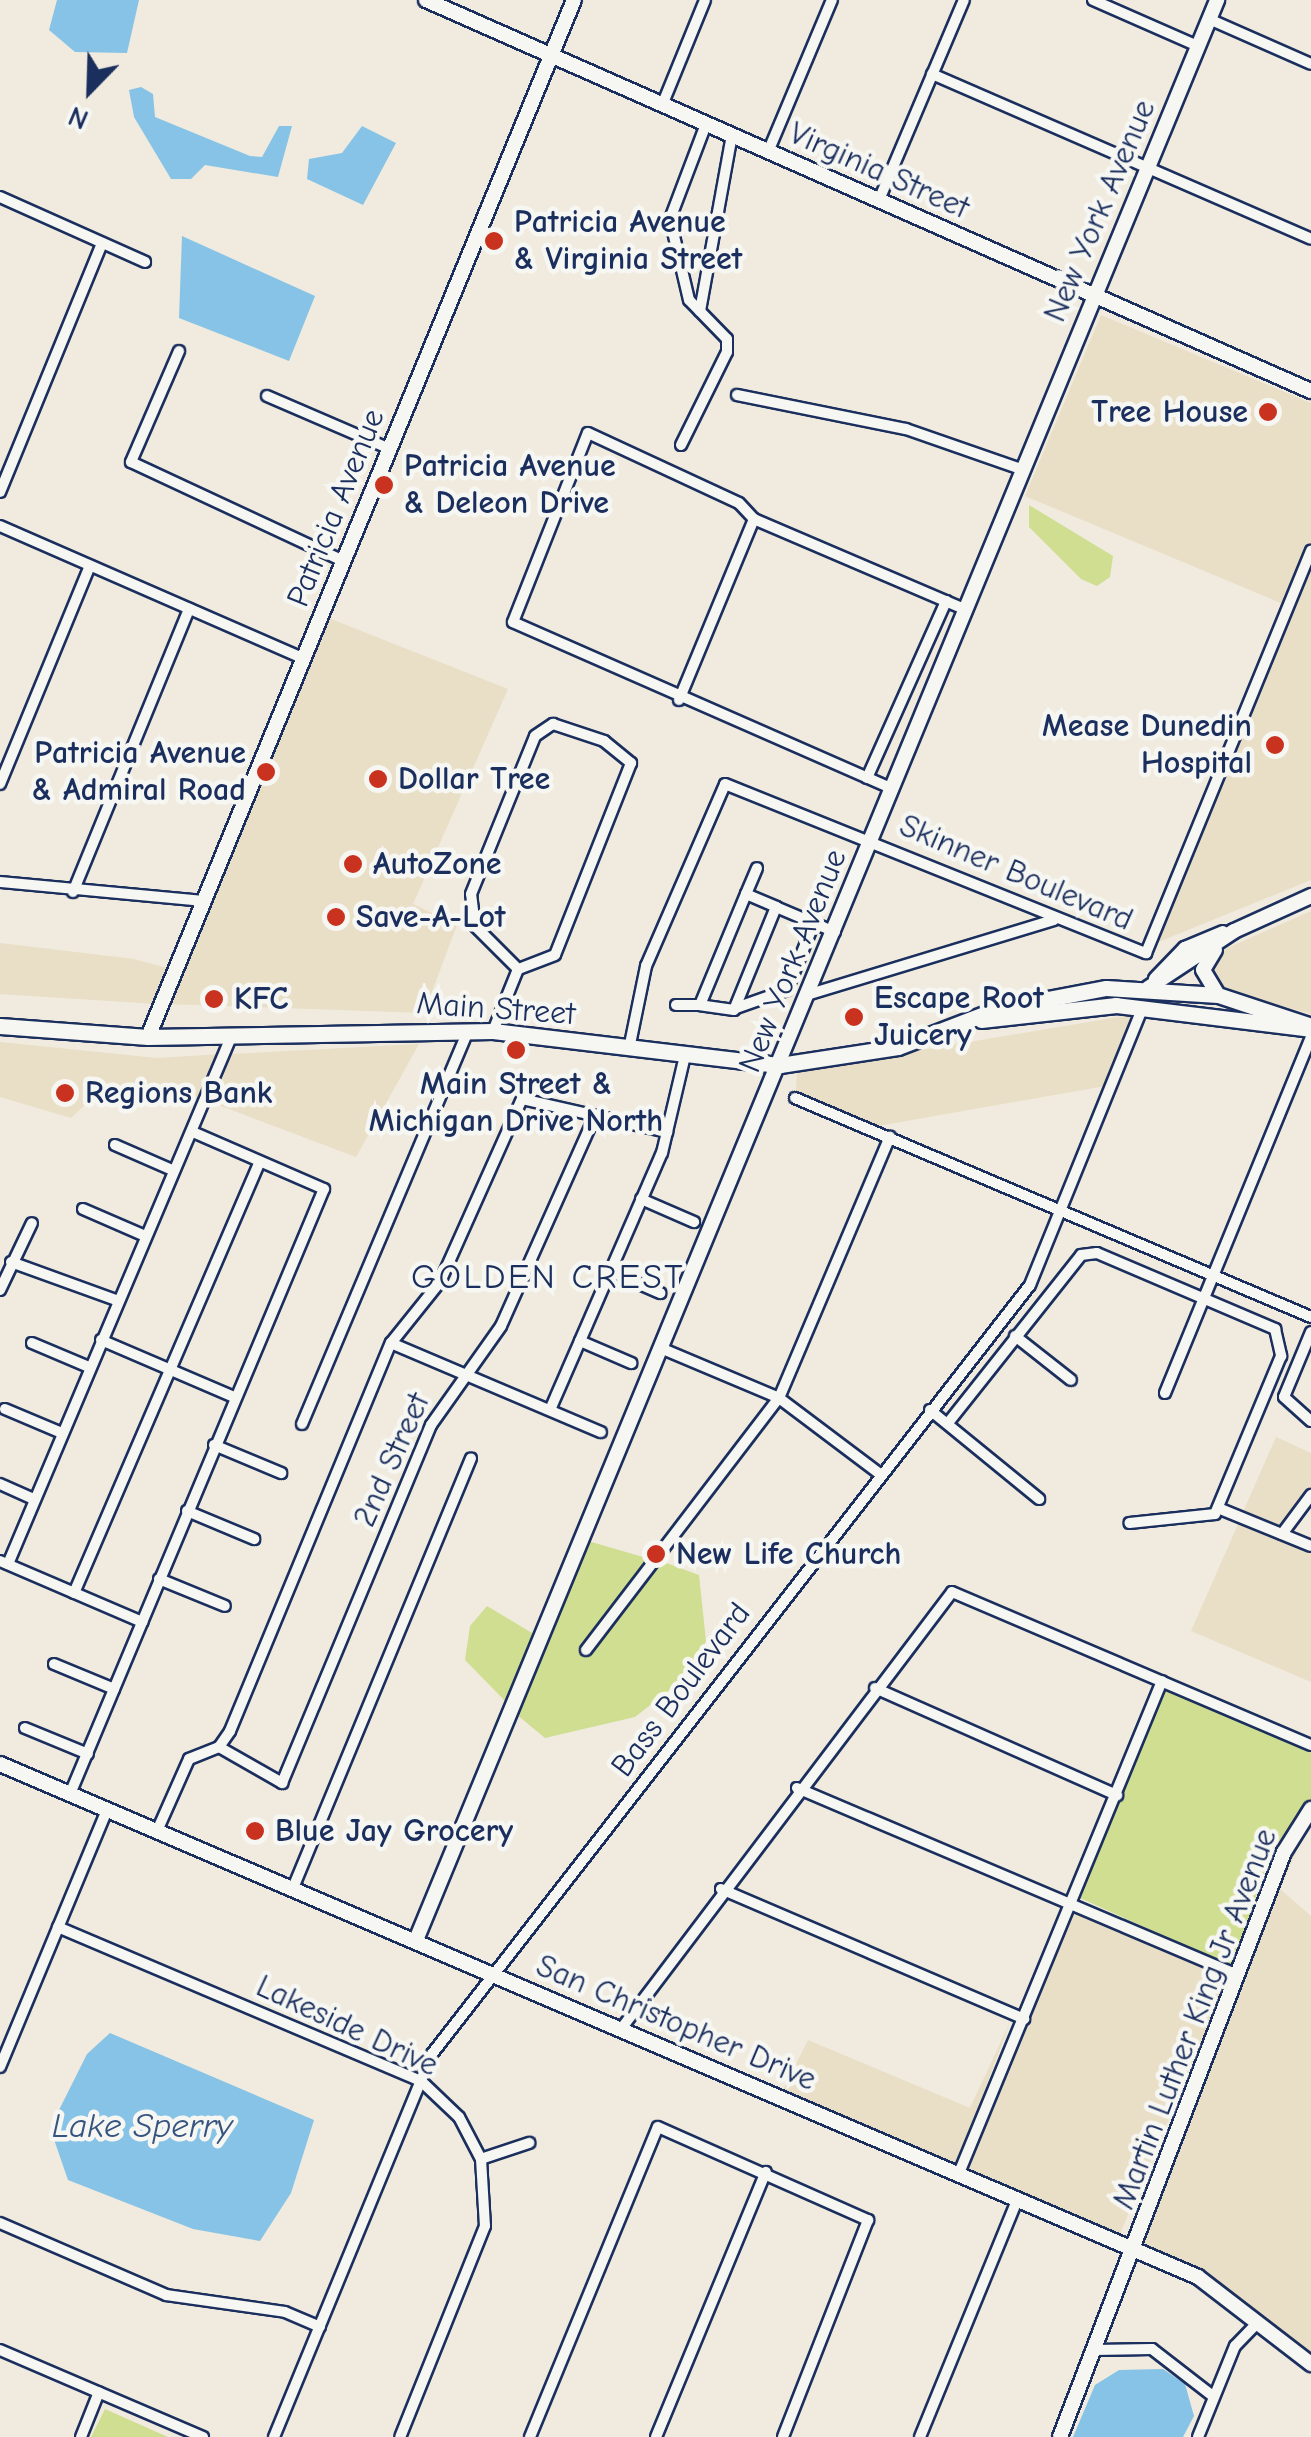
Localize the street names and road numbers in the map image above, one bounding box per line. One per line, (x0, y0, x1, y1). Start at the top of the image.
street label: New York Avenue (1036, 94, 1164, 328)
street label: Virginia Street (783, 114, 975, 228)
street label: Patricia Avenue (279, 404, 393, 612)
street label: Skinner Boulevard (894, 807, 1138, 939)
street label: New York Avenue (731, 844, 855, 1078)
street label: Main Street (415, 984, 577, 1034)
street label: 2nd Street (346, 1387, 438, 1533)
street label: Bass Boulevard (603, 1595, 759, 1785)
street label: Martin Luther King Jr Avenue (1105, 1823, 1285, 2215)
street label: San Christopher Drive (530, 1947, 822, 2099)
street label: Lakeside Drive (250, 1967, 444, 2085)

